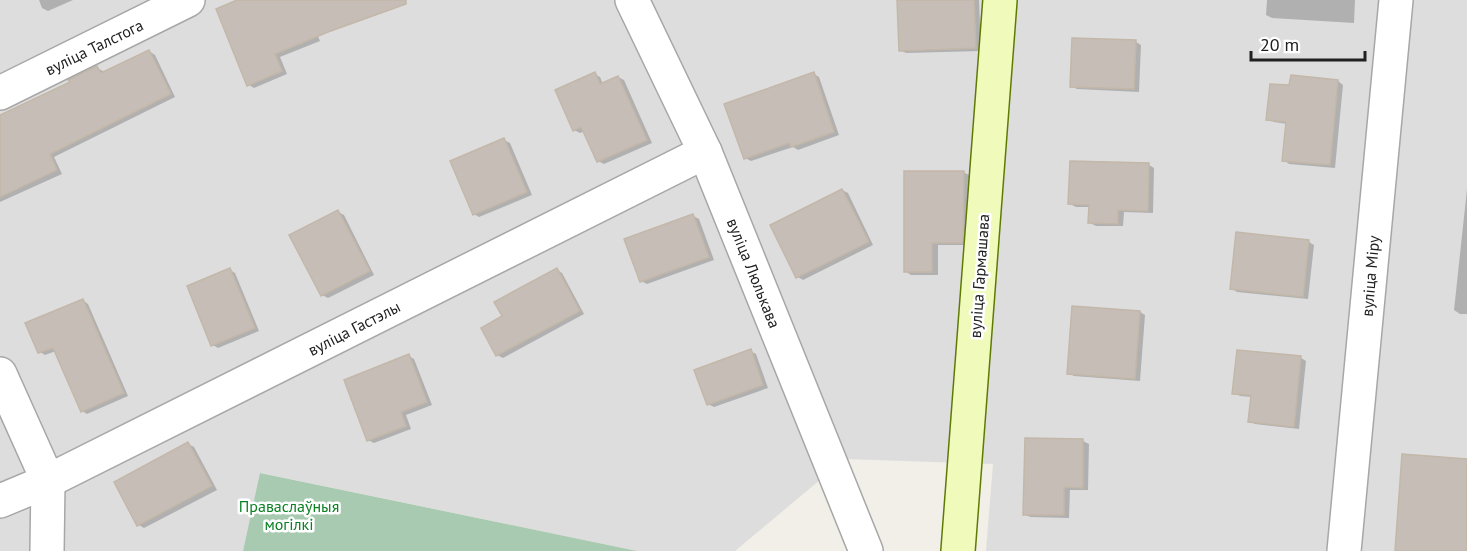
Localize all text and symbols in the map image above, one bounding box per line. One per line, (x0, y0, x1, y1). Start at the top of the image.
street label: вуліца Талстога (42, 15, 146, 79)
scale bar (1251, 24, 1365, 62)
text: 20 m (1260, 33, 1299, 56)
street label: вуліца Гармашава (965, 213, 993, 339)
street label: вуліца Люлькава (723, 215, 785, 331)
street label: вуліца Міру (1356, 234, 1384, 317)
street label: вуліца Гастэлы (304, 296, 404, 360)
park label: Праваслаўныя могілкі (239, 496, 339, 534)

